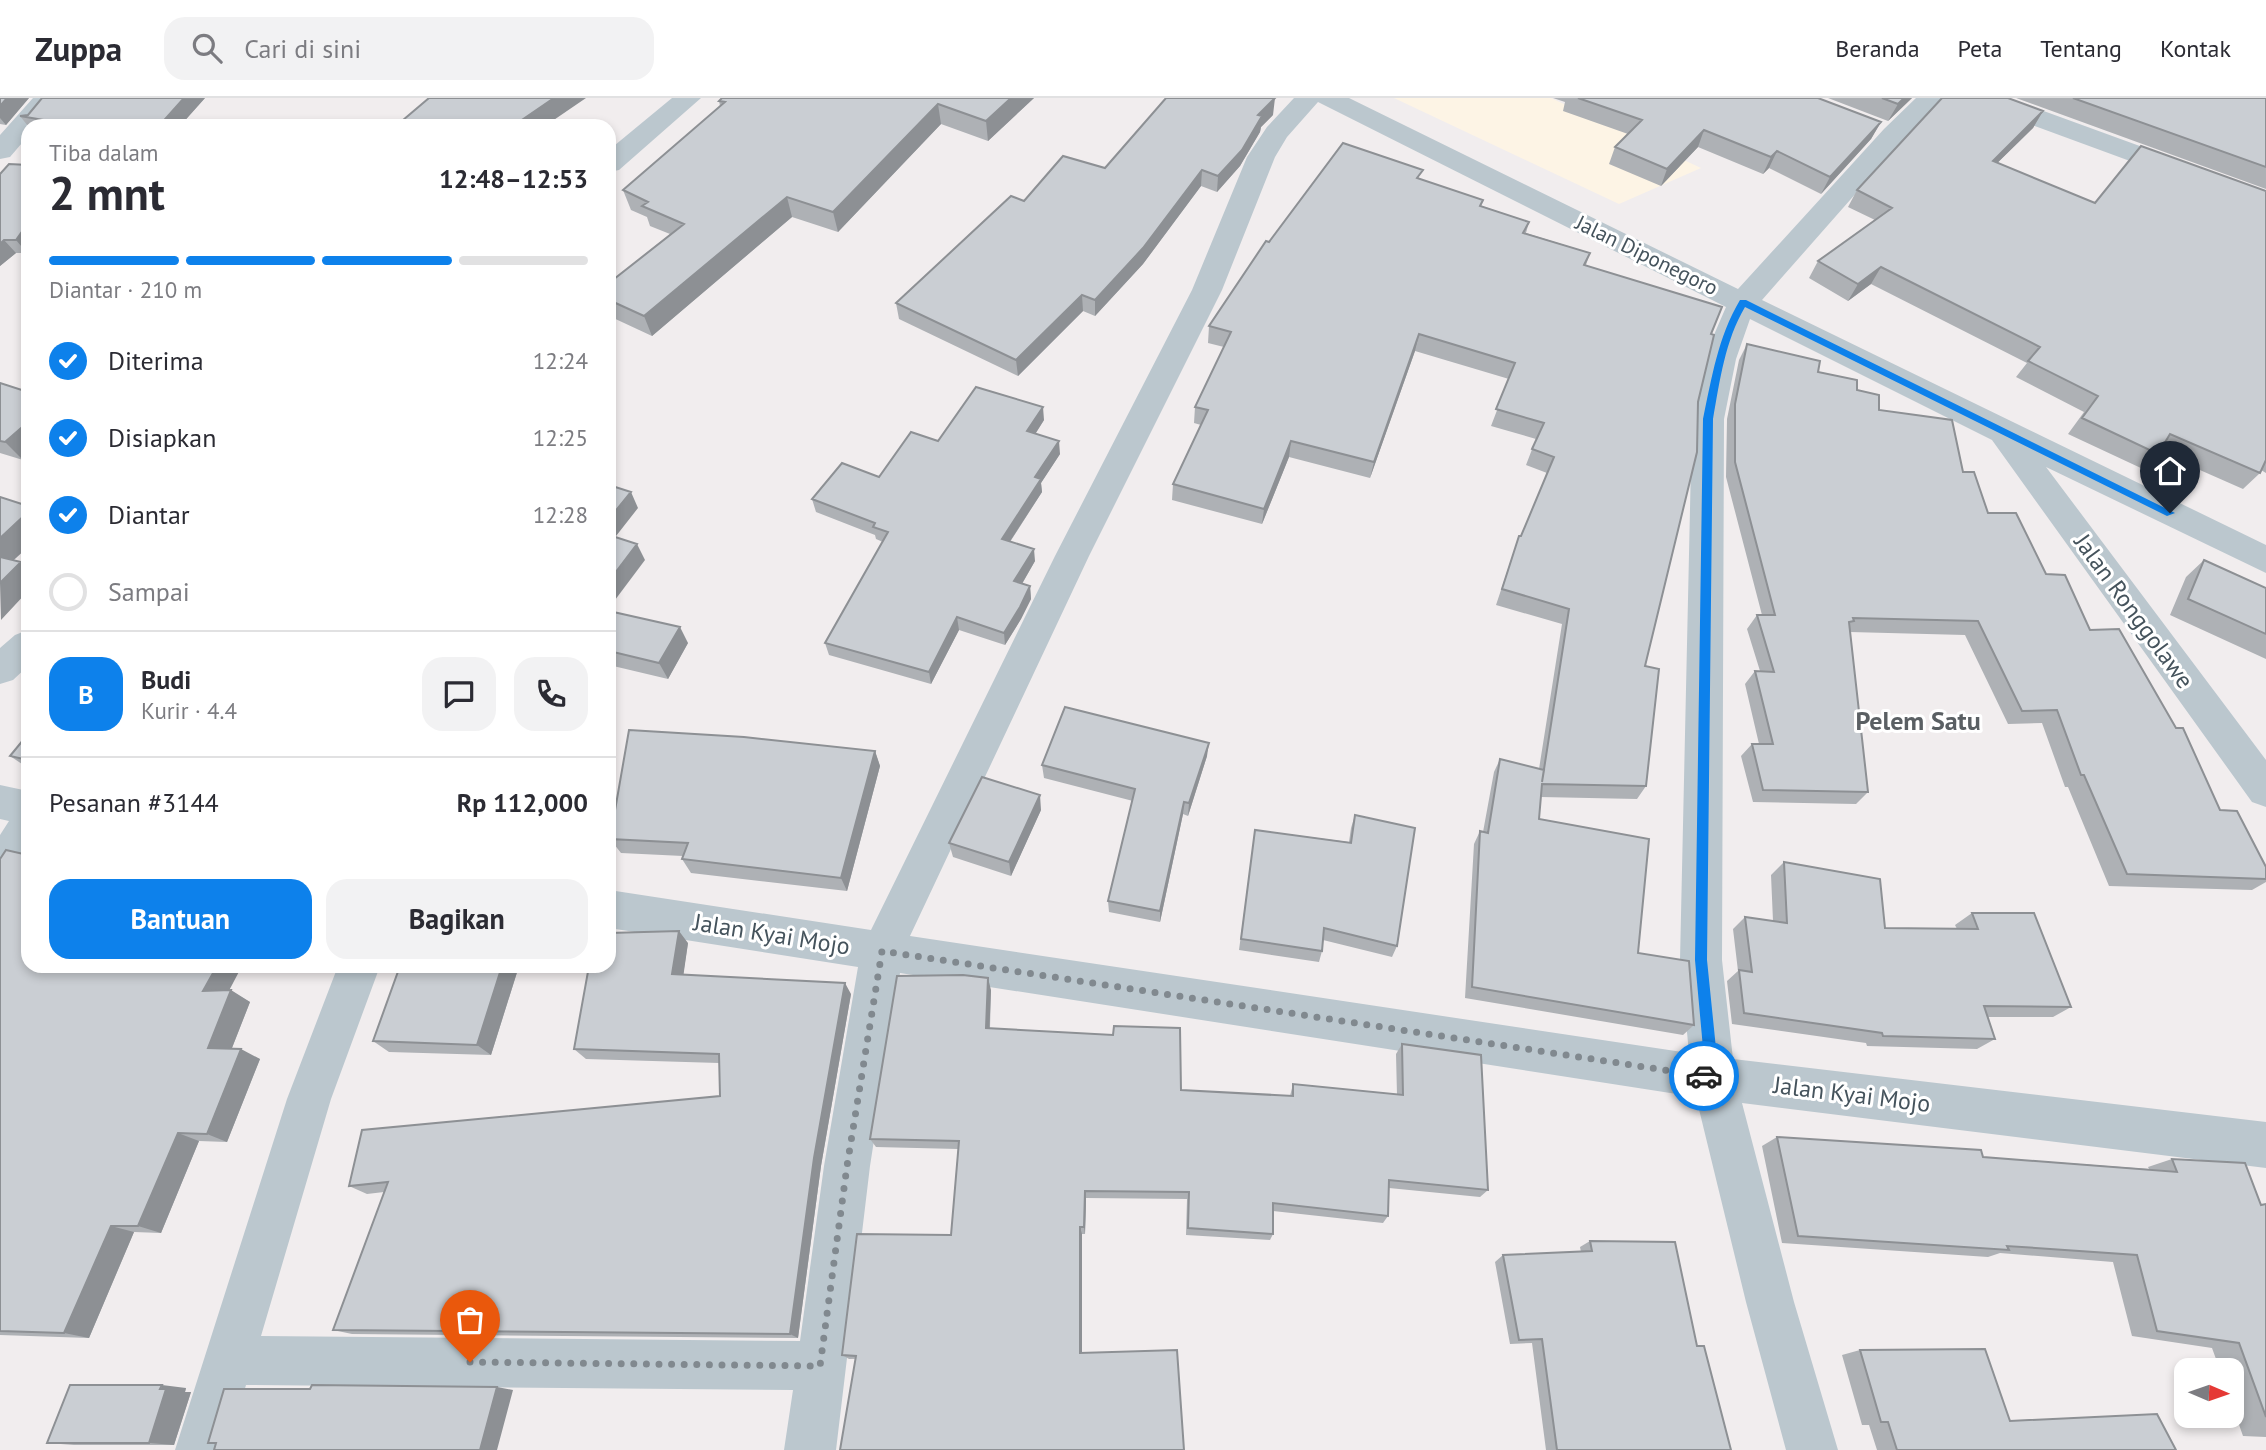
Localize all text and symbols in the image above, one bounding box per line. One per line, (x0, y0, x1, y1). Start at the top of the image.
search box (164, 17, 654, 80)
text: Zuppa (35, 27, 122, 70)
icon: search (188, 29, 226, 67)
text: Cari di sini (244, 32, 361, 65)
text: Beranda (1835, 33, 1920, 64)
text: Peta (1958, 33, 2002, 64)
text: Tentang (2040, 33, 2122, 64)
text: Kontak (2160, 33, 2231, 64)
text: Tiba dalam (49, 138, 158, 167)
text: 12:48–12:53 (439, 162, 588, 195)
text: 2 mnt (49, 163, 165, 223)
street label: Jalan Diponegoro (1571, 208, 1723, 301)
text: Diantar · 210 m (49, 275, 202, 304)
icon: check (49, 342, 87, 380)
text: Diterima (108, 344, 204, 377)
text: 12:24 (533, 346, 588, 375)
icon: check (49, 419, 87, 457)
text: Disiapkan (108, 421, 216, 454)
text: 12:25 (533, 423, 588, 452)
pin (2140, 441, 2200, 513)
icon: home (2151, 452, 2189, 490)
icon: check (49, 496, 87, 534)
text: Diantar (108, 498, 190, 531)
text: 12:28 (533, 500, 588, 529)
street label: Jalan Ronggolawe (2067, 527, 2200, 694)
text: Sampai (108, 575, 190, 608)
button: chat (422, 657, 496, 731)
button: phone (514, 657, 588, 731)
text: Budi (141, 663, 191, 696)
text: B (78, 678, 94, 711)
text: Kurir · 4.4 (141, 696, 237, 725)
district label: Pelem Satu (1855, 704, 1981, 737)
text: Pesanan #3144 (49, 786, 219, 819)
text: Rp 112,000 (457, 786, 588, 819)
button: Bantuan (49, 879, 312, 959)
button: Bagikan (326, 879, 588, 959)
street label: Jalan Kyai Mojo (691, 906, 852, 962)
courier (1669, 1041, 1739, 1111)
icon: car (1685, 1057, 1723, 1095)
street label: Jalan Kyai Mojo (1771, 1069, 1932, 1119)
pin (440, 1290, 500, 1362)
icon: bag (451, 1301, 489, 1339)
north arrow (2174, 1358, 2244, 1428)
map controls (2174, 1358, 2244, 1428)

